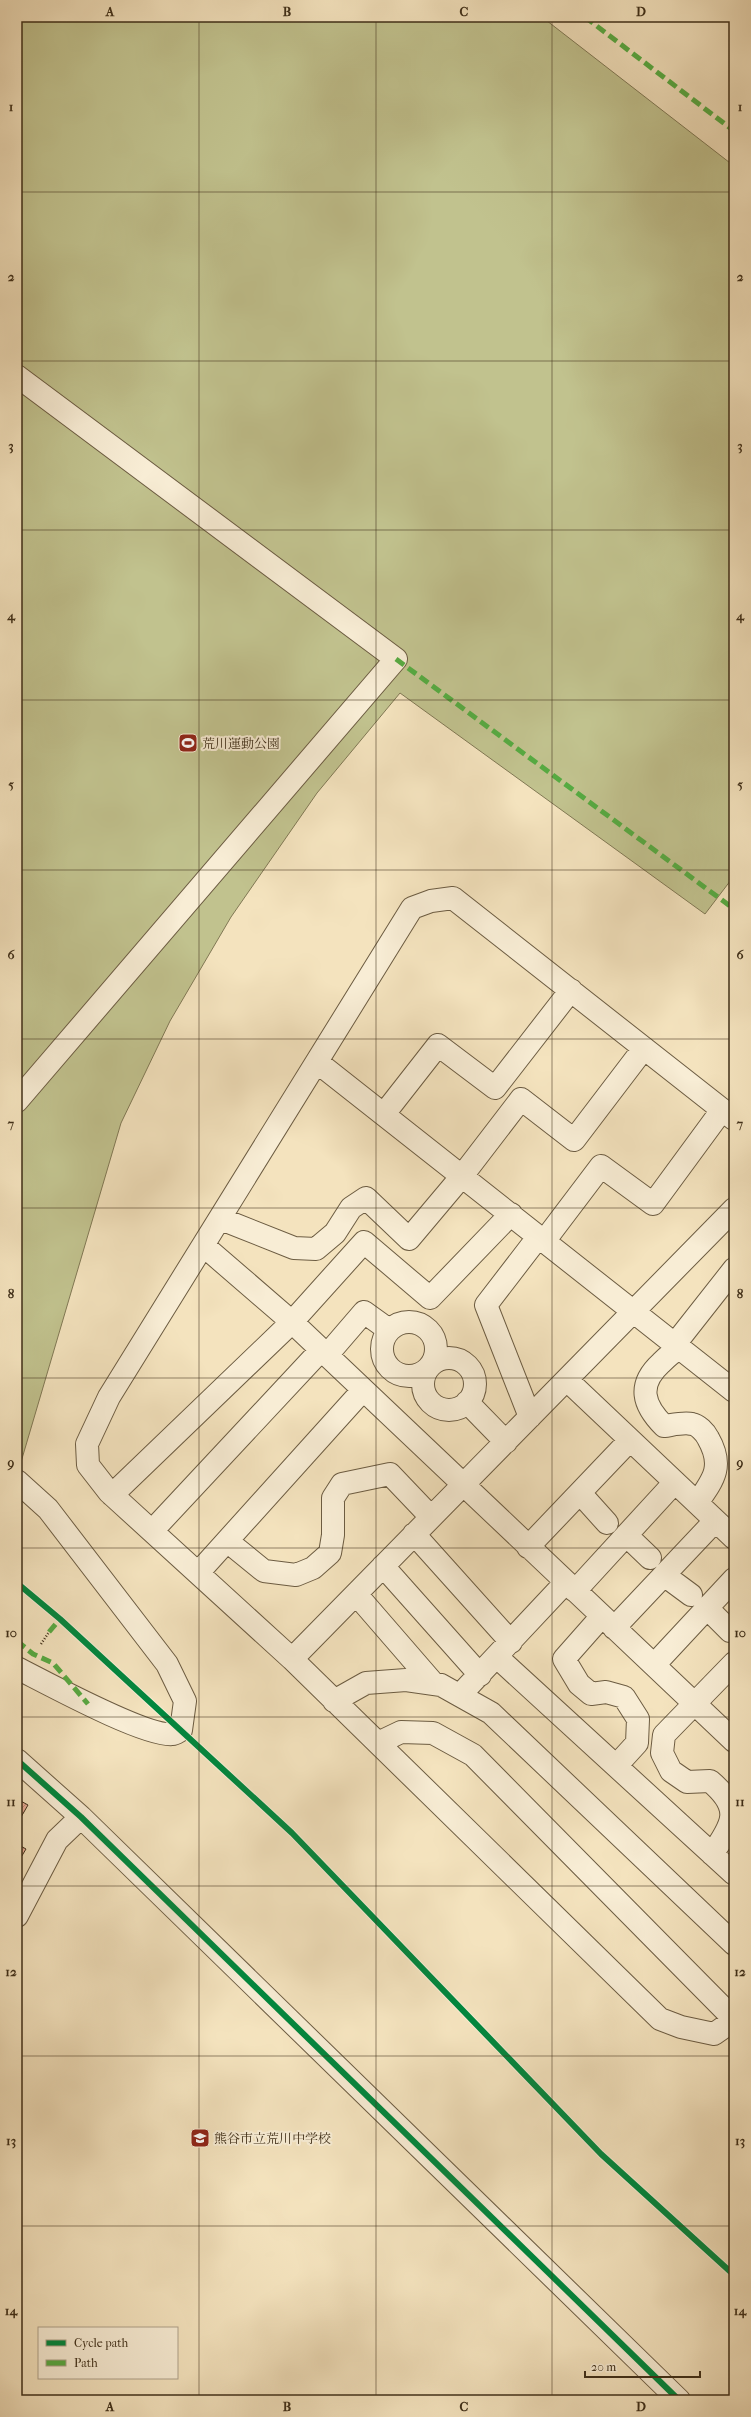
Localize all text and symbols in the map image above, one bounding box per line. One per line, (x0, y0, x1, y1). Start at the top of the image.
text: A (105, 4, 115, 19)
text: B (283, 4, 292, 19)
text: C (460, 4, 469, 19)
text: D (636, 4, 646, 19)
text: 1 (9, 99, 14, 114)
text: 1 (738, 99, 743, 114)
text: 2 (8, 269, 15, 284)
text: 2 (737, 269, 744, 284)
text: 3 (8, 438, 14, 454)
text: 3 (737, 438, 743, 454)
text: 4 (6, 608, 16, 624)
text: 4 (735, 608, 745, 624)
sports icon: 荒川運動公園 (177, 732, 199, 754)
place label: 荒川運動公園 (202, 736, 280, 751)
text: 5 (8, 777, 14, 792)
text: 5 (737, 777, 743, 792)
text: 6 (7, 947, 15, 962)
text: 6 (736, 947, 744, 962)
text: 7 (7, 1116, 15, 1131)
text: 7 (736, 1116, 744, 1131)
text: 8 (8, 1286, 15, 1301)
text: 8 (737, 1286, 744, 1301)
text: 9 (7, 1455, 15, 1471)
text: 9 (736, 1455, 744, 1471)
text: 10 (5, 1625, 17, 1640)
text: 10 (734, 1625, 746, 1640)
text: 11 (6, 1794, 16, 1809)
text: 11 (735, 1794, 745, 1809)
text: 12 (5, 1964, 17, 1979)
text: 12 (734, 1964, 746, 1979)
school or university icon: 熊谷市立荒川中学校 (189, 2127, 211, 2149)
place label: 熊谷市立荒川中学校 (214, 2131, 331, 2146)
text: 13 (6, 2133, 16, 2149)
text: 13 (735, 2133, 745, 2149)
text: 14 (5, 2303, 18, 2319)
text: 14 (734, 2303, 747, 2319)
legend (38, 2327, 178, 2379)
text: Cycle path (74, 2336, 129, 2350)
scale bar (585, 2353, 700, 2379)
text: Path (74, 2356, 98, 2370)
text: 20 m (591, 2360, 616, 2374)
text: A (105, 2399, 115, 2414)
text: B (283, 2399, 292, 2414)
text: C (460, 2399, 469, 2414)
text: D (636, 2399, 646, 2414)

